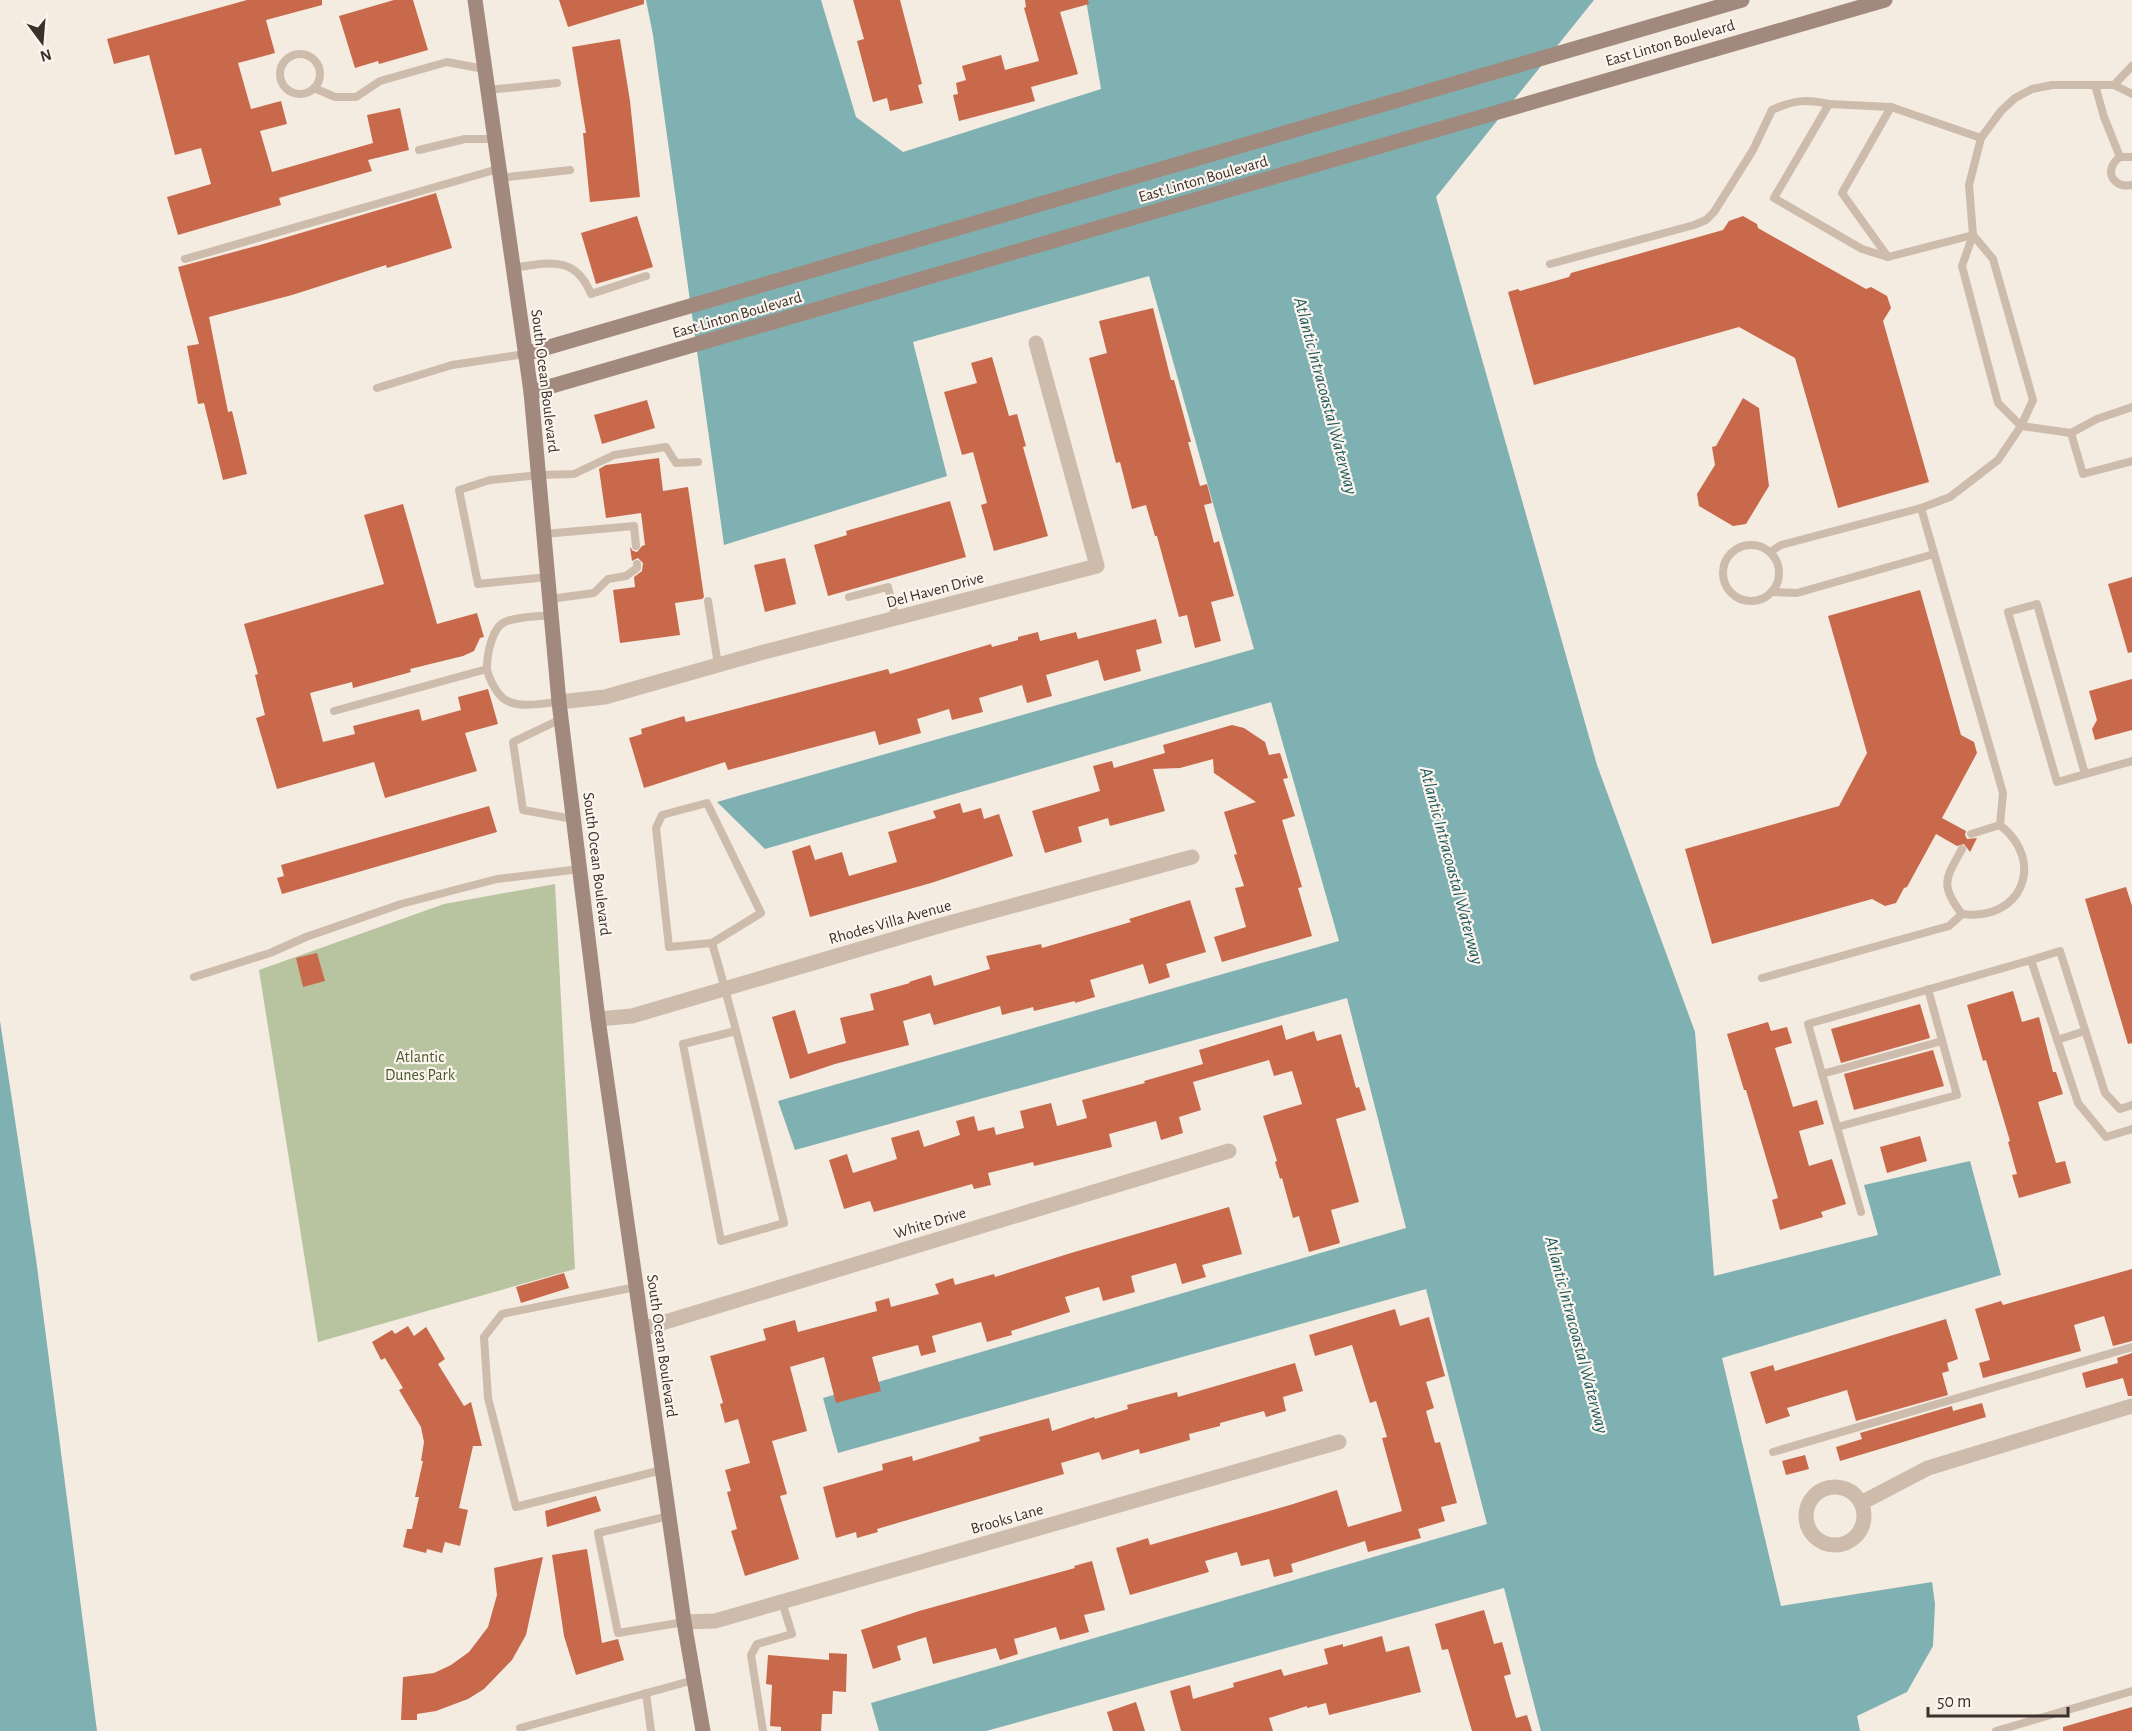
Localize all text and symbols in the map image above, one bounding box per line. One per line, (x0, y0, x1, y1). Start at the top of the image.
north arrow (12, 12, 72, 72)
street label: East Linton Boulevard (1604, 17, 1736, 69)
text: N (38, 46, 53, 65)
street label: East Linton Boulevard (1137, 153, 1269, 205)
street label: East Linton Boulevard (671, 289, 803, 341)
water label: Atlantic Intracoastal Waterway (1290, 295, 1360, 497)
street label: South Ocean Boulevard (528, 309, 562, 453)
street label: Del Haven Drive (885, 569, 985, 611)
water label: Atlantic Intracoastal Waterway (1416, 765, 1486, 967)
street label: South Ocean Boulevard (580, 792, 614, 936)
street label: Rhodes Villa Avenue (827, 897, 953, 947)
park label: Atlantic Dunes Park (385, 1049, 456, 1083)
street label: White Drive (892, 1204, 968, 1242)
water label: Atlantic Intracoastal Waterway (1541, 1234, 1611, 1436)
street label: South Ocean Boulevard (644, 1274, 680, 1418)
street label: Brooks Lane (969, 1501, 1045, 1537)
scale bar (1928, 1680, 2068, 1718)
text: 50 m (1937, 1693, 1971, 1711)

